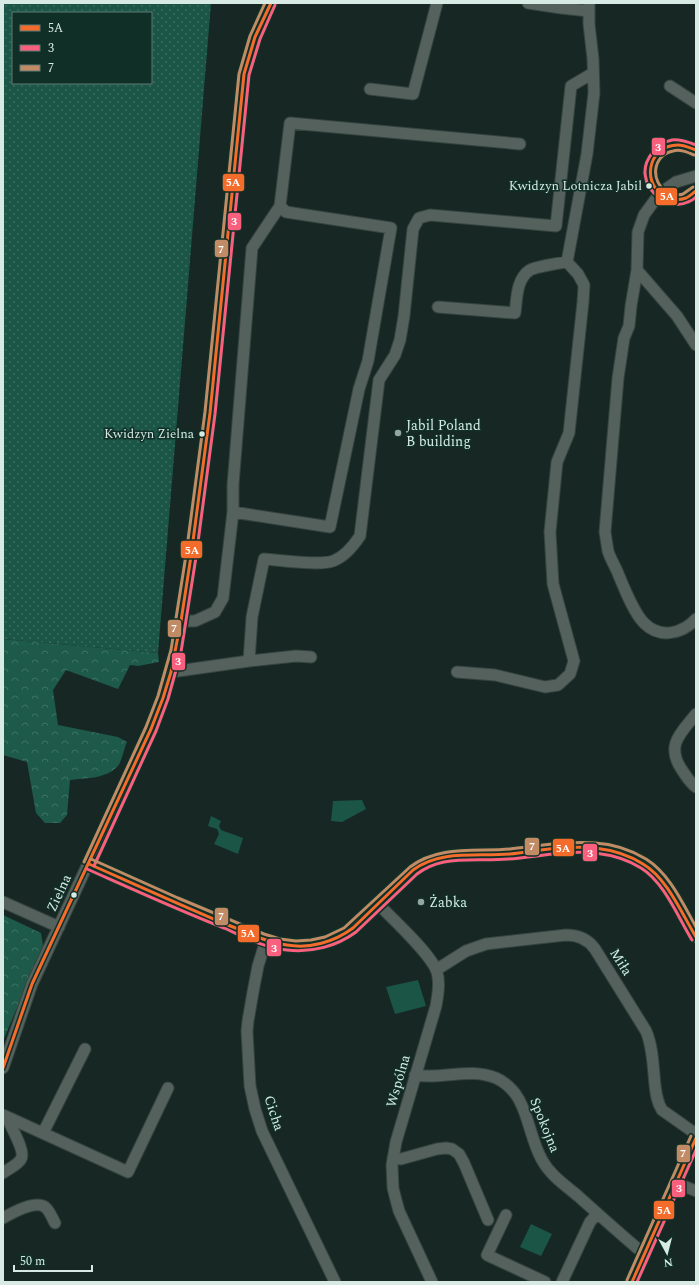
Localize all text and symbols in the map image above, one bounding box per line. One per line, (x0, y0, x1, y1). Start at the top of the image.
legend (12, 12, 152, 84)
text: 5A (48, 19, 63, 38)
text: 3 (48, 39, 54, 58)
text: 7 (48, 59, 54, 78)
line badge: 3 (651, 137, 666, 156)
text: 3 (655, 139, 661, 156)
line badge: 5A (222, 173, 245, 192)
text: 5A (226, 174, 241, 191)
place label: Kwidzyn Lotnicza Jabil (509, 176, 642, 196)
marker: Kwidzyn Lotnicza Jabil (644, 181, 654, 191)
line badge: 5A (655, 187, 678, 206)
text: 5A (660, 188, 675, 205)
line badge: 3 (227, 212, 242, 231)
text: 3 (231, 213, 237, 230)
line badge: 7 (214, 239, 229, 258)
text: 7 (218, 241, 224, 258)
place label: Jabil Poland B building (406, 415, 481, 452)
place label: Kwidzyn Zielna (104, 424, 195, 444)
marker: Jabil Poland B building (393, 428, 403, 438)
marker: Kwidzyn Zielna (197, 429, 207, 439)
line badge: 5A (180, 540, 203, 559)
text: 5A (185, 542, 200, 559)
line badge: 7 (167, 619, 182, 638)
text: 7 (171, 620, 177, 637)
line badge: 3 (171, 652, 186, 671)
text: 3 (175, 653, 181, 670)
line badge: 7 (524, 837, 540, 856)
text: 7 (529, 838, 535, 855)
line badge: 5A (552, 838, 575, 857)
text: 5A (556, 840, 571, 857)
line badge: 3 (582, 843, 598, 862)
text: 3 (587, 845, 593, 862)
street label: Zielna (41, 871, 77, 915)
unlabelled marker (69, 890, 79, 900)
place label: Żabka (429, 892, 467, 913)
marker: Żabka (416, 897, 426, 907)
line badge: 7 (214, 907, 229, 926)
text: 7 (218, 908, 224, 925)
line badge: 5A (237, 924, 260, 943)
text: 5A (241, 925, 256, 942)
line badge: 3 (266, 938, 282, 957)
text: 3 (271, 940, 277, 957)
street label: Miła (604, 944, 638, 980)
street label: Wspólna (380, 1052, 416, 1110)
street label: Cicha (258, 1093, 290, 1134)
street label: Spokojna (525, 1094, 566, 1156)
line badge: 7 (676, 1144, 691, 1163)
text: 7 (680, 1145, 686, 1162)
line badge: 3 (671, 1179, 686, 1198)
text: 3 (676, 1180, 682, 1197)
line badge: 5A (653, 1200, 675, 1220)
text: 5A (657, 1202, 672, 1219)
north arrow (647, 1233, 687, 1273)
scale bar (14, 1247, 92, 1273)
text: 50 m (20, 1252, 45, 1271)
text: N (663, 1253, 674, 1271)

